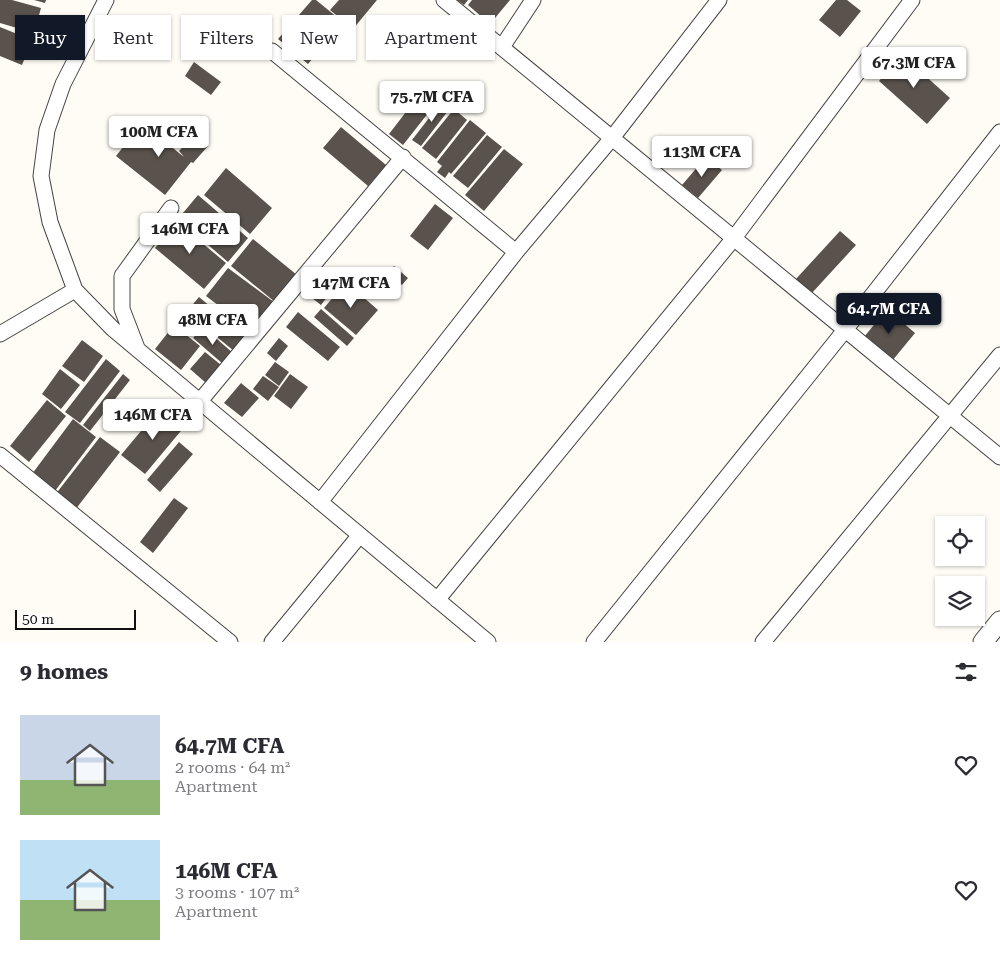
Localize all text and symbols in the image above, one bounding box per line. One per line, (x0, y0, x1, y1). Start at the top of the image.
chip: Buy (15, 15, 85, 60)
chip: Rent (95, 15, 171, 60)
chip: Filters (181, 15, 272, 60)
chip: New (282, 15, 356, 60)
chip: Apartment (366, 15, 495, 60)
pin: 67.3M CFA (857, 46, 971, 89)
text: 67.3M CFA (872, 53, 956, 72)
pin: 75.7M CFA (375, 80, 489, 123)
text: 75.7M CFA (390, 87, 474, 106)
pin: 100M CFA (107, 116, 211, 158)
text: 100M CFA (120, 122, 198, 141)
pin: 113M CFA (650, 136, 754, 178)
text: 113M CFA (663, 142, 741, 161)
pin: 146M CFA (138, 212, 242, 255)
text: 146M CFA (151, 219, 229, 238)
pin: 147M CFA (299, 266, 403, 309)
text: 147M CFA (312, 273, 390, 292)
pin: 64.7M CFA (832, 292, 946, 335)
text: 64.7M CFA (847, 299, 931, 318)
pin: 48M CFA (167, 304, 259, 346)
text: 48M CFA (178, 310, 248, 329)
pin: 146M CFA (101, 398, 205, 441)
text: 146M CFA (114, 405, 192, 424)
map controls (935, 516, 985, 626)
button: locate (935, 516, 985, 566)
button: layers (935, 576, 985, 626)
scale bar (15, 607, 136, 630)
text: 50 m (22, 611, 54, 627)
icon: filters (952, 658, 980, 686)
text: 9 homes (20, 660, 108, 684)
text: 64.7M CFA (175, 734, 284, 758)
icon: home (60, 735, 120, 795)
icon: heart (952, 751, 980, 779)
text: 2 rooms · 64 m² (175, 758, 290, 777)
text: Apartment (175, 777, 258, 796)
text: 146M CFA (175, 859, 278, 883)
icon: home (60, 860, 120, 920)
icon: heart (952, 876, 980, 904)
text: 3 rooms · 107 m² (175, 883, 299, 902)
text: Apartment (175, 902, 258, 921)

